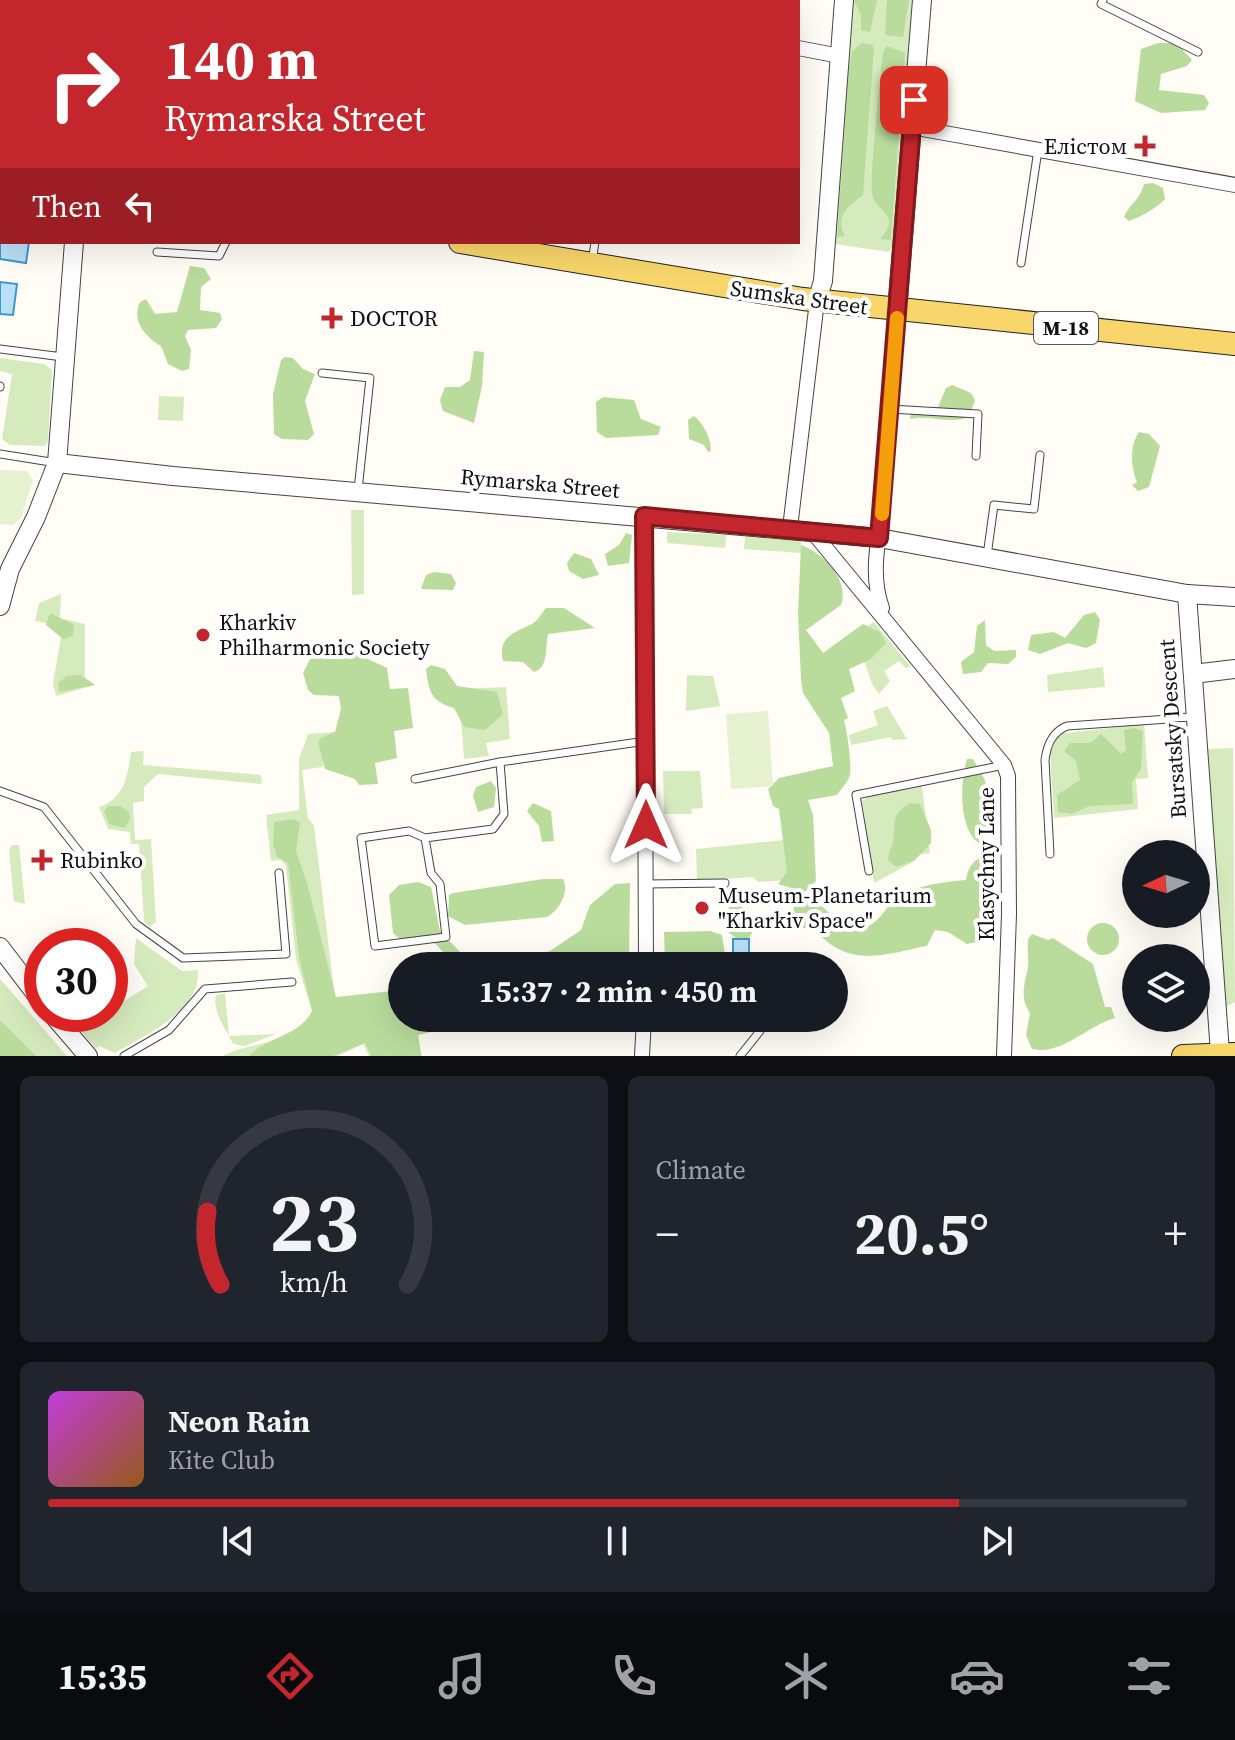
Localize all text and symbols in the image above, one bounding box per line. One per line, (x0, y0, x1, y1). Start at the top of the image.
text: 140 m (164, 21, 318, 98)
icon: right (32, 32, 136, 136)
pin (880, 66, 948, 134)
icon: arrive (892, 78, 936, 122)
text: Rymarska Street (164, 94, 425, 143)
place label: Елістом (1044, 131, 1127, 161)
marker: Елістом (1134, 135, 1156, 157)
icon: left (118, 184, 162, 228)
text: Then (32, 186, 102, 227)
street label: Sumska Street (728, 273, 870, 322)
place label: DOCTOR (350, 303, 439, 333)
marker: DOCTOR (321, 307, 343, 329)
road number: М-18 (1034, 312, 1098, 344)
street label: Rymarska Street (459, 461, 622, 505)
place label: Kharkiv Philharmonic Society (219, 607, 431, 662)
marker: Kharkiv Philharmonic Society (194, 626, 212, 644)
street label: Bursatsky Descent (1151, 637, 1193, 820)
position arrow (604, 783, 688, 867)
street label: Klasychny Lane (971, 787, 1001, 941)
north arrow (1122, 840, 1210, 928)
map controls (1122, 840, 1210, 1032)
place label: Rubinko (60, 845, 143, 875)
marker: Rubinko (31, 849, 53, 871)
place label: Museum-Planetarium "Kharkiv Space" (718, 880, 932, 935)
marker: Museum-Planetarium "Kharkiv Space" (693, 899, 711, 917)
speed limit sign: 30 (24, 928, 128, 1032)
button: layers (1122, 944, 1210, 1032)
text: 15:37 · 2 min · 450 m (479, 971, 757, 1012)
text: Climate (656, 1152, 746, 1188)
text: 23 (269, 1165, 359, 1279)
text: 20.5° (854, 1192, 989, 1274)
text: − (656, 1203, 679, 1264)
text: + (1164, 1203, 1187, 1264)
text: km/h (280, 1262, 348, 1302)
text: Neon Rain (168, 1401, 310, 1442)
text: Kite Club (168, 1442, 275, 1478)
icon: previous (216, 1519, 260, 1563)
icon: pause (595, 1519, 639, 1563)
icon: next (975, 1519, 1019, 1563)
icon: directions (262, 1648, 318, 1704)
icon: music (434, 1648, 490, 1704)
icon: phone (606, 1648, 662, 1704)
icon: climate (778, 1648, 834, 1704)
icon: car (949, 1648, 1005, 1704)
icon: filters (1121, 1648, 1177, 1704)
text: 15:35 (58, 1652, 147, 1701)

